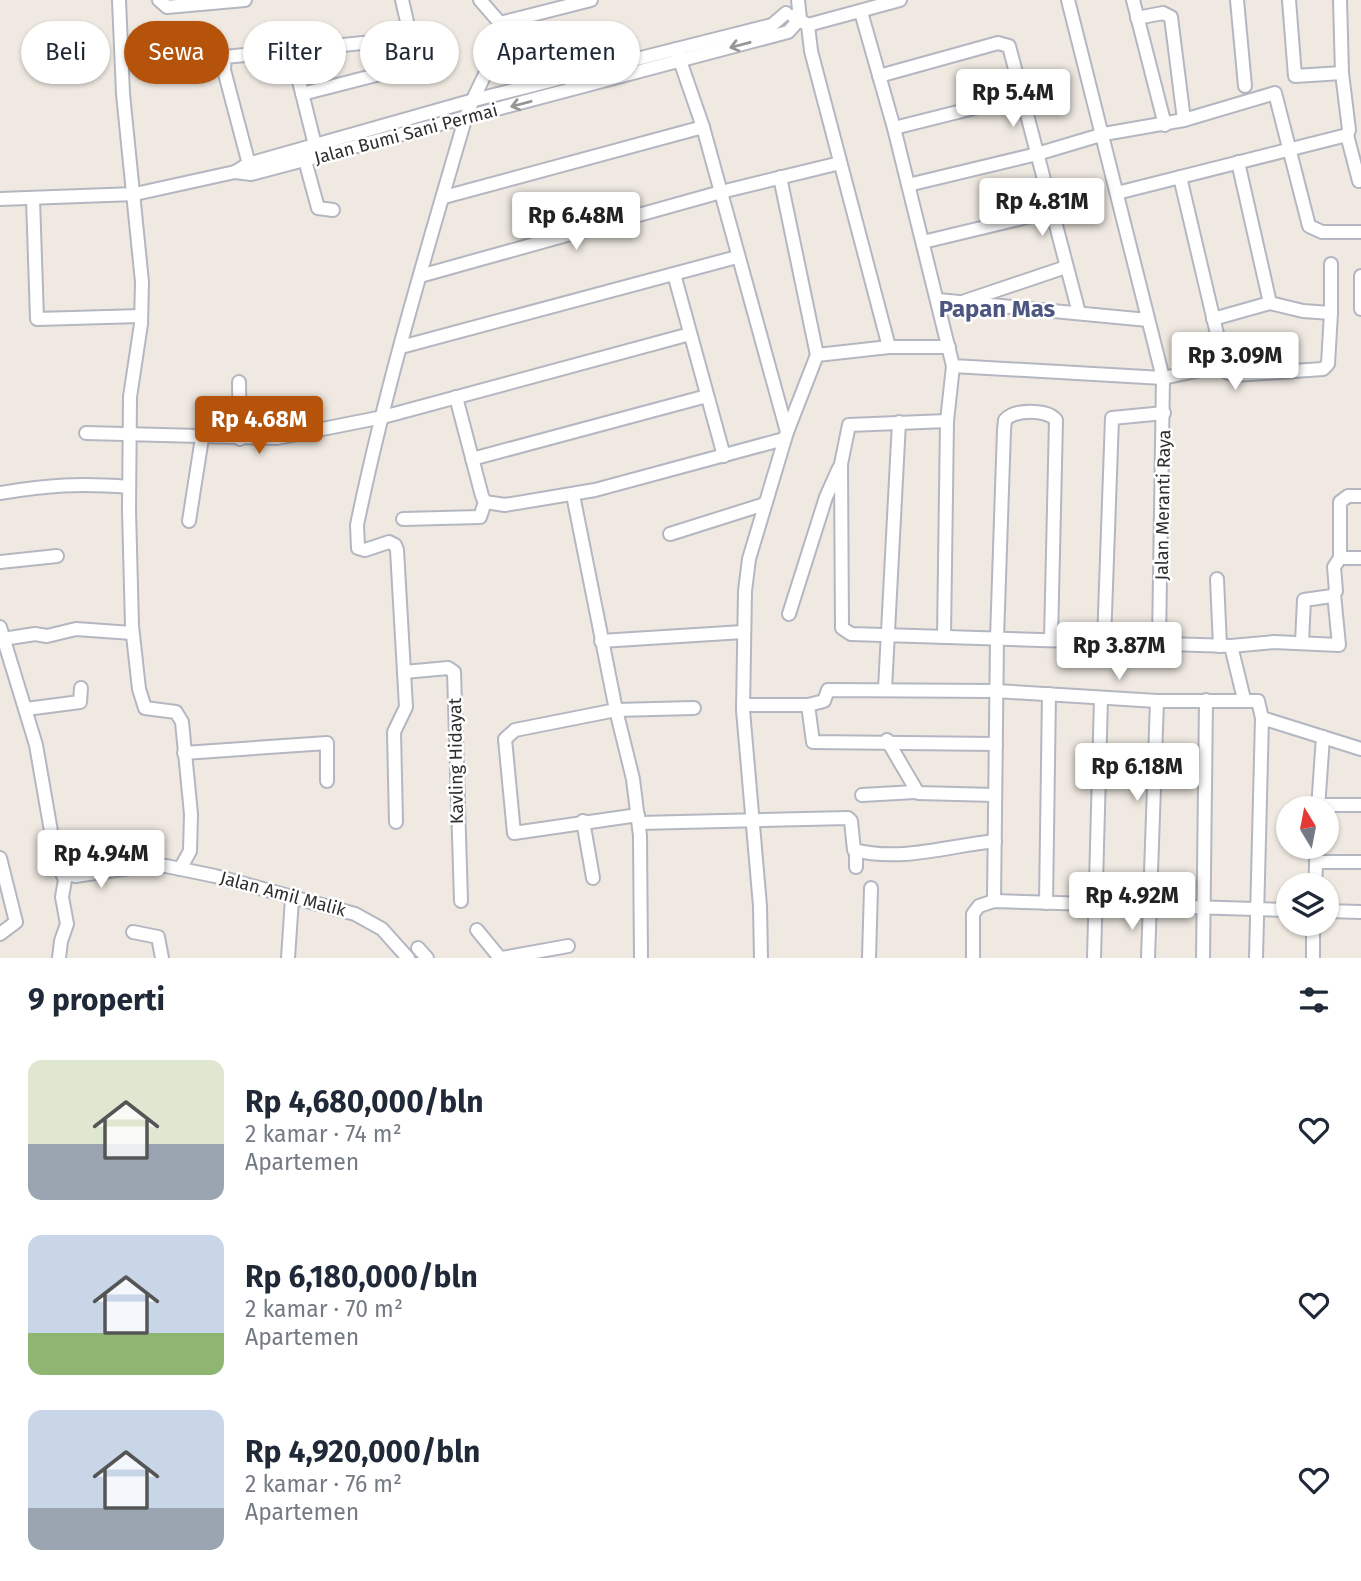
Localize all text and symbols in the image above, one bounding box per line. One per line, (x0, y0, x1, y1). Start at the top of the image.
chip: Beli (21, 21, 110, 84)
chip: Sewa (124, 21, 229, 84)
chip: Filter (243, 21, 346, 84)
chip: Baru (360, 21, 459, 84)
chip: Apartemen (473, 21, 640, 84)
one-way arrow (730, 40, 752, 53)
pin: Rp 5.4M (948, 69, 1078, 129)
text: Rp 5.4M (972, 78, 1054, 106)
one-way arrow (510, 98, 532, 111)
street label: Jalan Bumi Sani Permai (312, 99, 500, 169)
pin: Rp 4.81M (970, 178, 1114, 238)
text: Rp 4.81M (995, 187, 1089, 215)
pin: Rp 6.48M (504, 192, 648, 252)
text: Rp 6.48M (528, 201, 624, 229)
district label: Papan Mas (939, 295, 1056, 323)
pin: Rp 3.09M (1163, 332, 1307, 392)
text: Rp 3.09M (1188, 341, 1282, 369)
pin: Rp 4.68M (187, 396, 331, 456)
text: Rp 4.68M (211, 405, 307, 433)
street label: Jalan Meranti Raya (1151, 429, 1175, 581)
pin: Rp 3.87M (1047, 622, 1191, 682)
text: Rp 3.87M (1073, 631, 1165, 659)
street label: Kavling Hidayat (444, 697, 468, 824)
pin: Rp 6.18M (1065, 744, 1209, 803)
text: Rp 6.18M (1091, 752, 1183, 780)
north arrow (1276, 796, 1339, 859)
map controls (1276, 796, 1339, 936)
pin: Rp 4.94M (29, 830, 173, 890)
text: Rp 4.94M (53, 839, 149, 867)
street label: Jalan Amil Malik (218, 867, 349, 922)
pin: Rp 4.92M (1060, 872, 1204, 932)
button: layers (1276, 873, 1339, 936)
text: Rp 4.92M (1085, 881, 1179, 909)
icon: filters (1295, 981, 1333, 1019)
text: 9 properti (28, 982, 165, 1018)
text: Rp 4,680,000/bln (245, 1084, 483, 1120)
icon: home (84, 1088, 168, 1172)
icon: heart (1295, 1111, 1333, 1149)
text: 2 kamar · 74 m² (245, 1120, 402, 1148)
text: Apartemen (245, 1148, 359, 1176)
text: Rp 6,180,000/bln (245, 1259, 478, 1295)
icon: home (84, 1263, 168, 1347)
icon: heart (1295, 1286, 1333, 1324)
text: 2 kamar · 70 m² (245, 1295, 403, 1323)
text: Apartemen (245, 1323, 359, 1351)
text: Rp 4,920,000/bln (245, 1434, 480, 1470)
icon: home (84, 1438, 168, 1522)
icon: heart (1295, 1461, 1333, 1499)
text: 2 kamar · 76 m² (245, 1470, 402, 1498)
text: Apartemen (245, 1498, 359, 1526)

